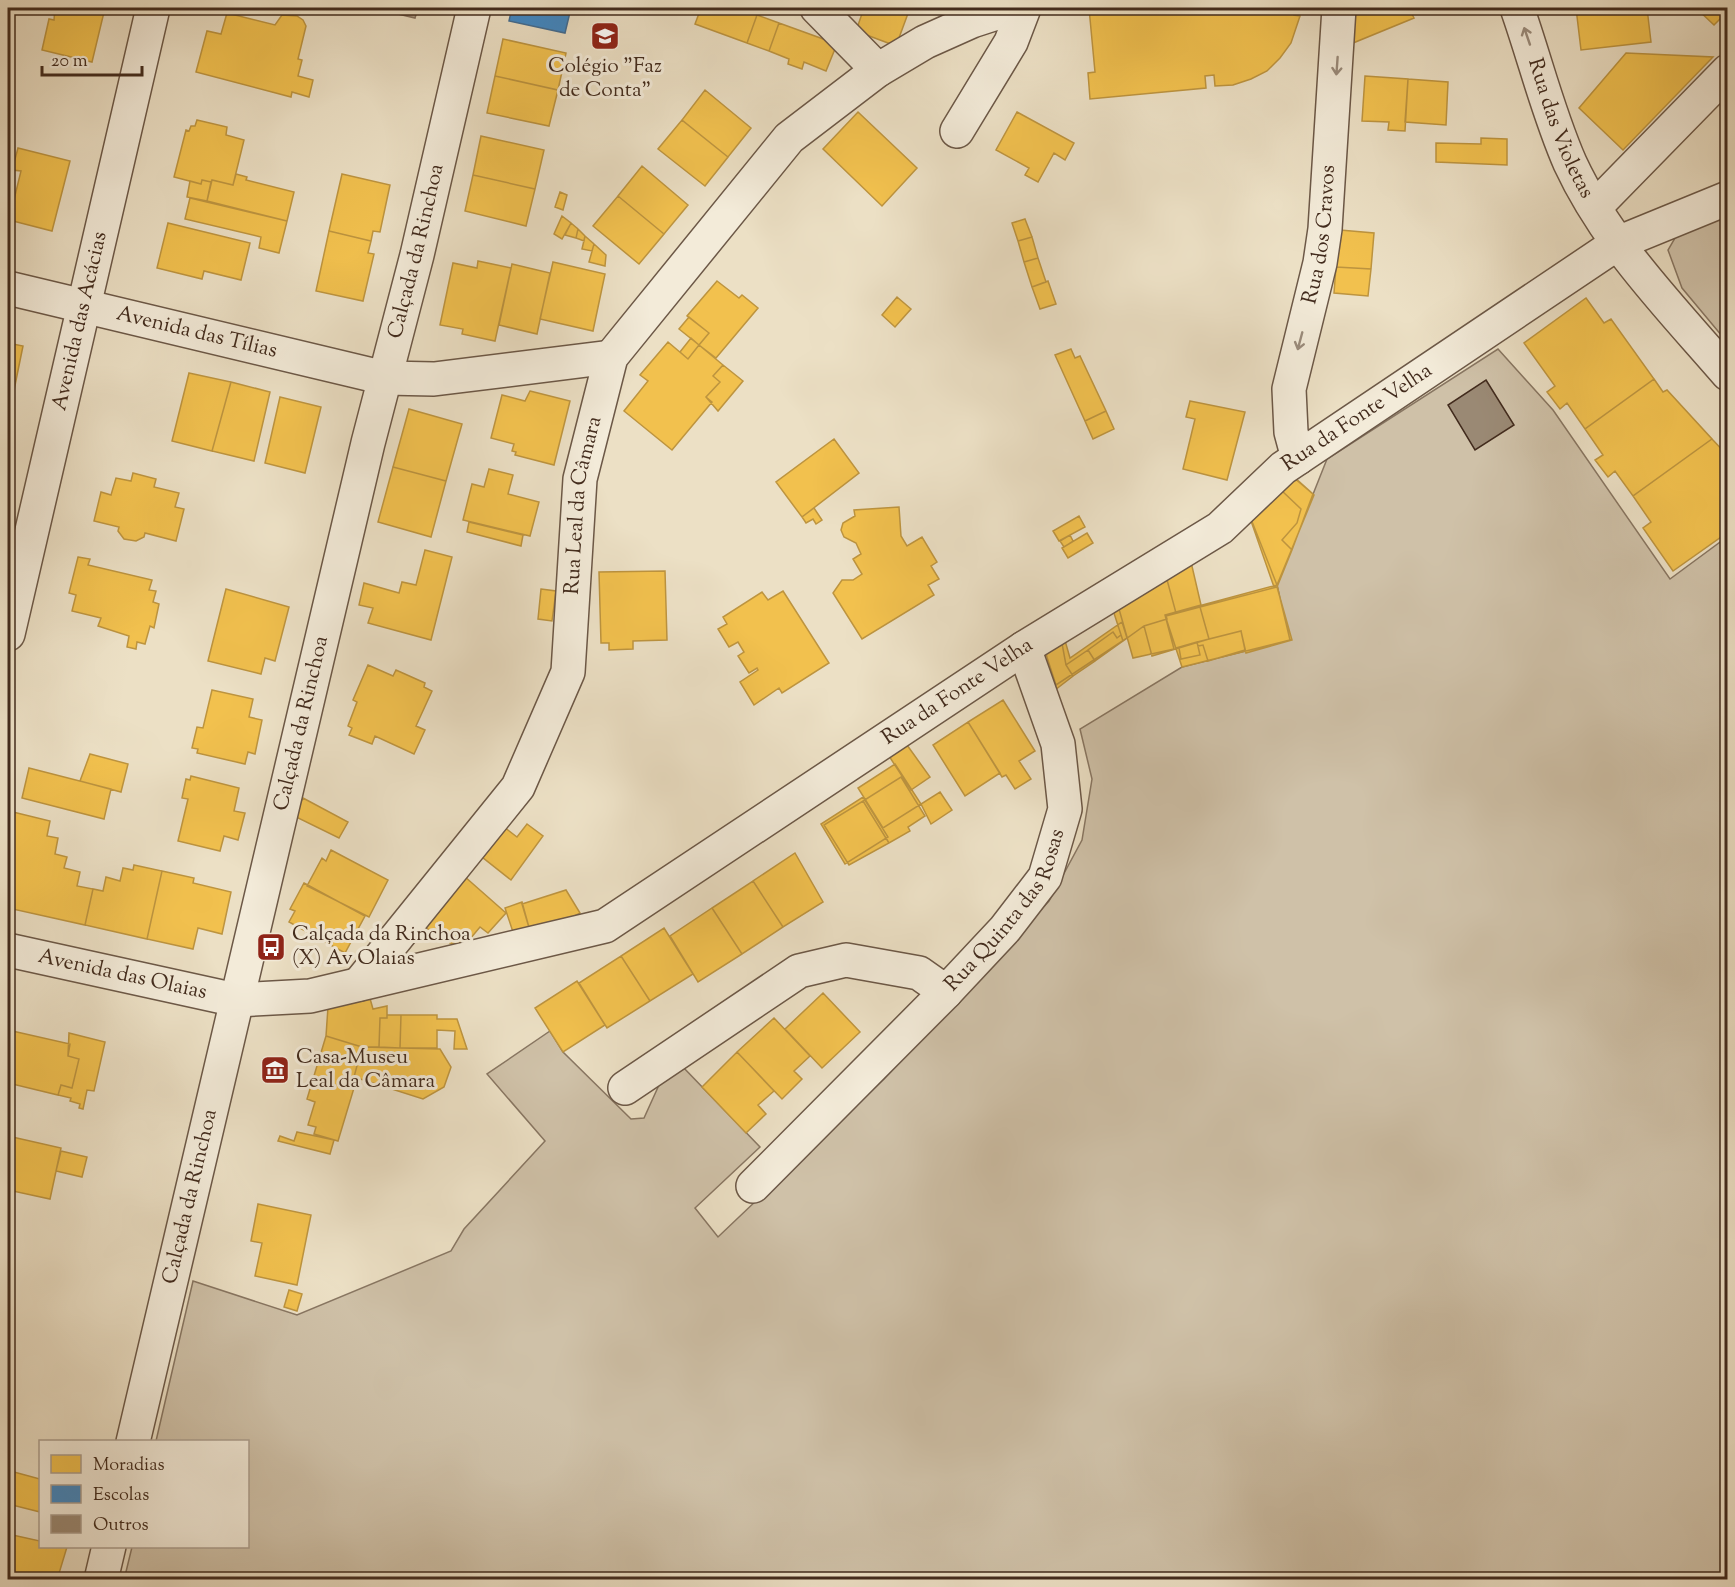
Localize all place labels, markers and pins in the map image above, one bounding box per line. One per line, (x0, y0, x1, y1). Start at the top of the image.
school or university icon: Colégio "Faz de Conta" (589, 20, 621, 52)
place label: Colégio "Faz de Conta" (548, 52, 662, 106)
place label: Calçada da Rinchoa (X) Av Olaias (292, 920, 471, 974)
bus stop icon: Calçada da Rinchoa (X) Av Olaias (255, 931, 287, 963)
place label: Casa-Museu Leal da Câmara (296, 1043, 435, 1097)
museum icon: Casa-Museu Leal da Câmara (259, 1054, 291, 1086)

